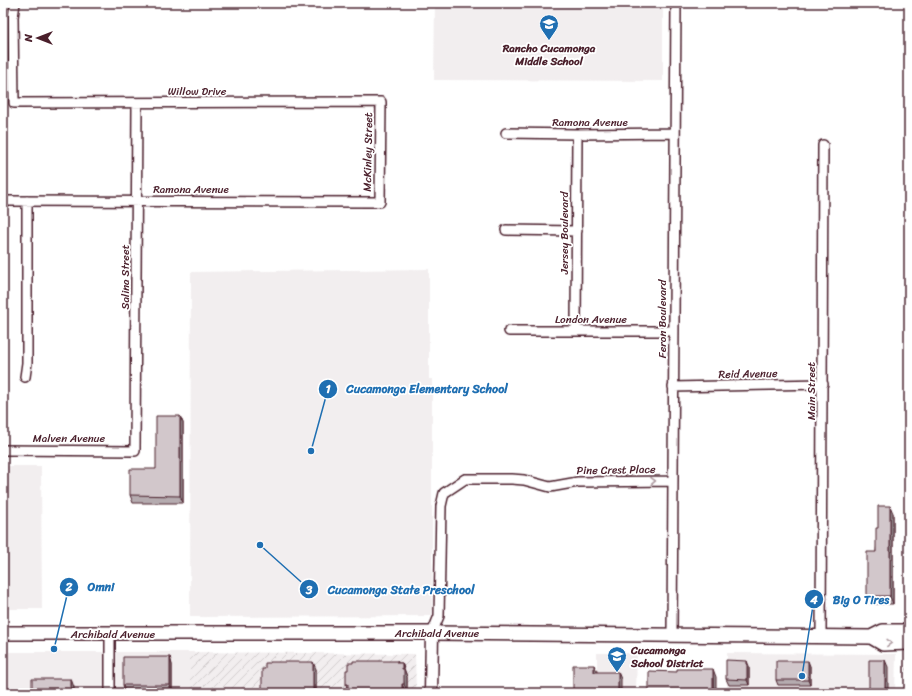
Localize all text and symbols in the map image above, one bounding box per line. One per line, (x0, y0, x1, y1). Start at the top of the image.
school or university icon: Rancho Cucamonga Middle School (538, 13, 560, 41)
north arrow (18, 18, 58, 58)
text: N (19, 34, 38, 43)
place label: Rancho Cucamonga Middle School (502, 39, 596, 71)
street label: Willow Drive (168, 82, 227, 101)
street label: McKinley Street (358, 112, 378, 192)
street label: Ramona Avenue (552, 113, 629, 132)
street label: Ramona Avenue (153, 180, 230, 199)
street label: Jersey Boulevard (555, 191, 574, 275)
street label: Salina Street (116, 244, 135, 309)
street label: Feron Boulevard (653, 278, 672, 358)
street label: London Avenue (555, 310, 627, 329)
street label: Main Street (802, 362, 821, 420)
street label: Reid Avenue (718, 364, 778, 384)
callout: Cucamonga Elementary School (318, 377, 516, 401)
text: 1 (325, 378, 331, 400)
text: Cucamonga Elementary School (345, 378, 508, 400)
street label: Malven Avenue (33, 429, 106, 448)
street label: Pine Crest Place (576, 460, 656, 480)
one-way arrow (650, 477, 656, 485)
callout: Omni (59, 575, 122, 599)
text: 2 (65, 576, 73, 598)
text: Omni (87, 576, 115, 598)
callout: Cucamonga State Preschool (299, 577, 482, 601)
text: 3 (305, 579, 313, 601)
text: Cucamonga State Preschool (327, 579, 475, 601)
callout: Big O Tires (804, 587, 898, 611)
text: 4 (809, 589, 818, 611)
text: Big O Tires (833, 589, 890, 611)
street label: Archibald Avenue (394, 624, 480, 643)
street label: Archibald Avenue (70, 625, 156, 644)
one-way arrow (886, 639, 892, 648)
place label: Cucamonga School District (630, 641, 704, 673)
school or university icon: Cucamonga School District (606, 645, 628, 673)

